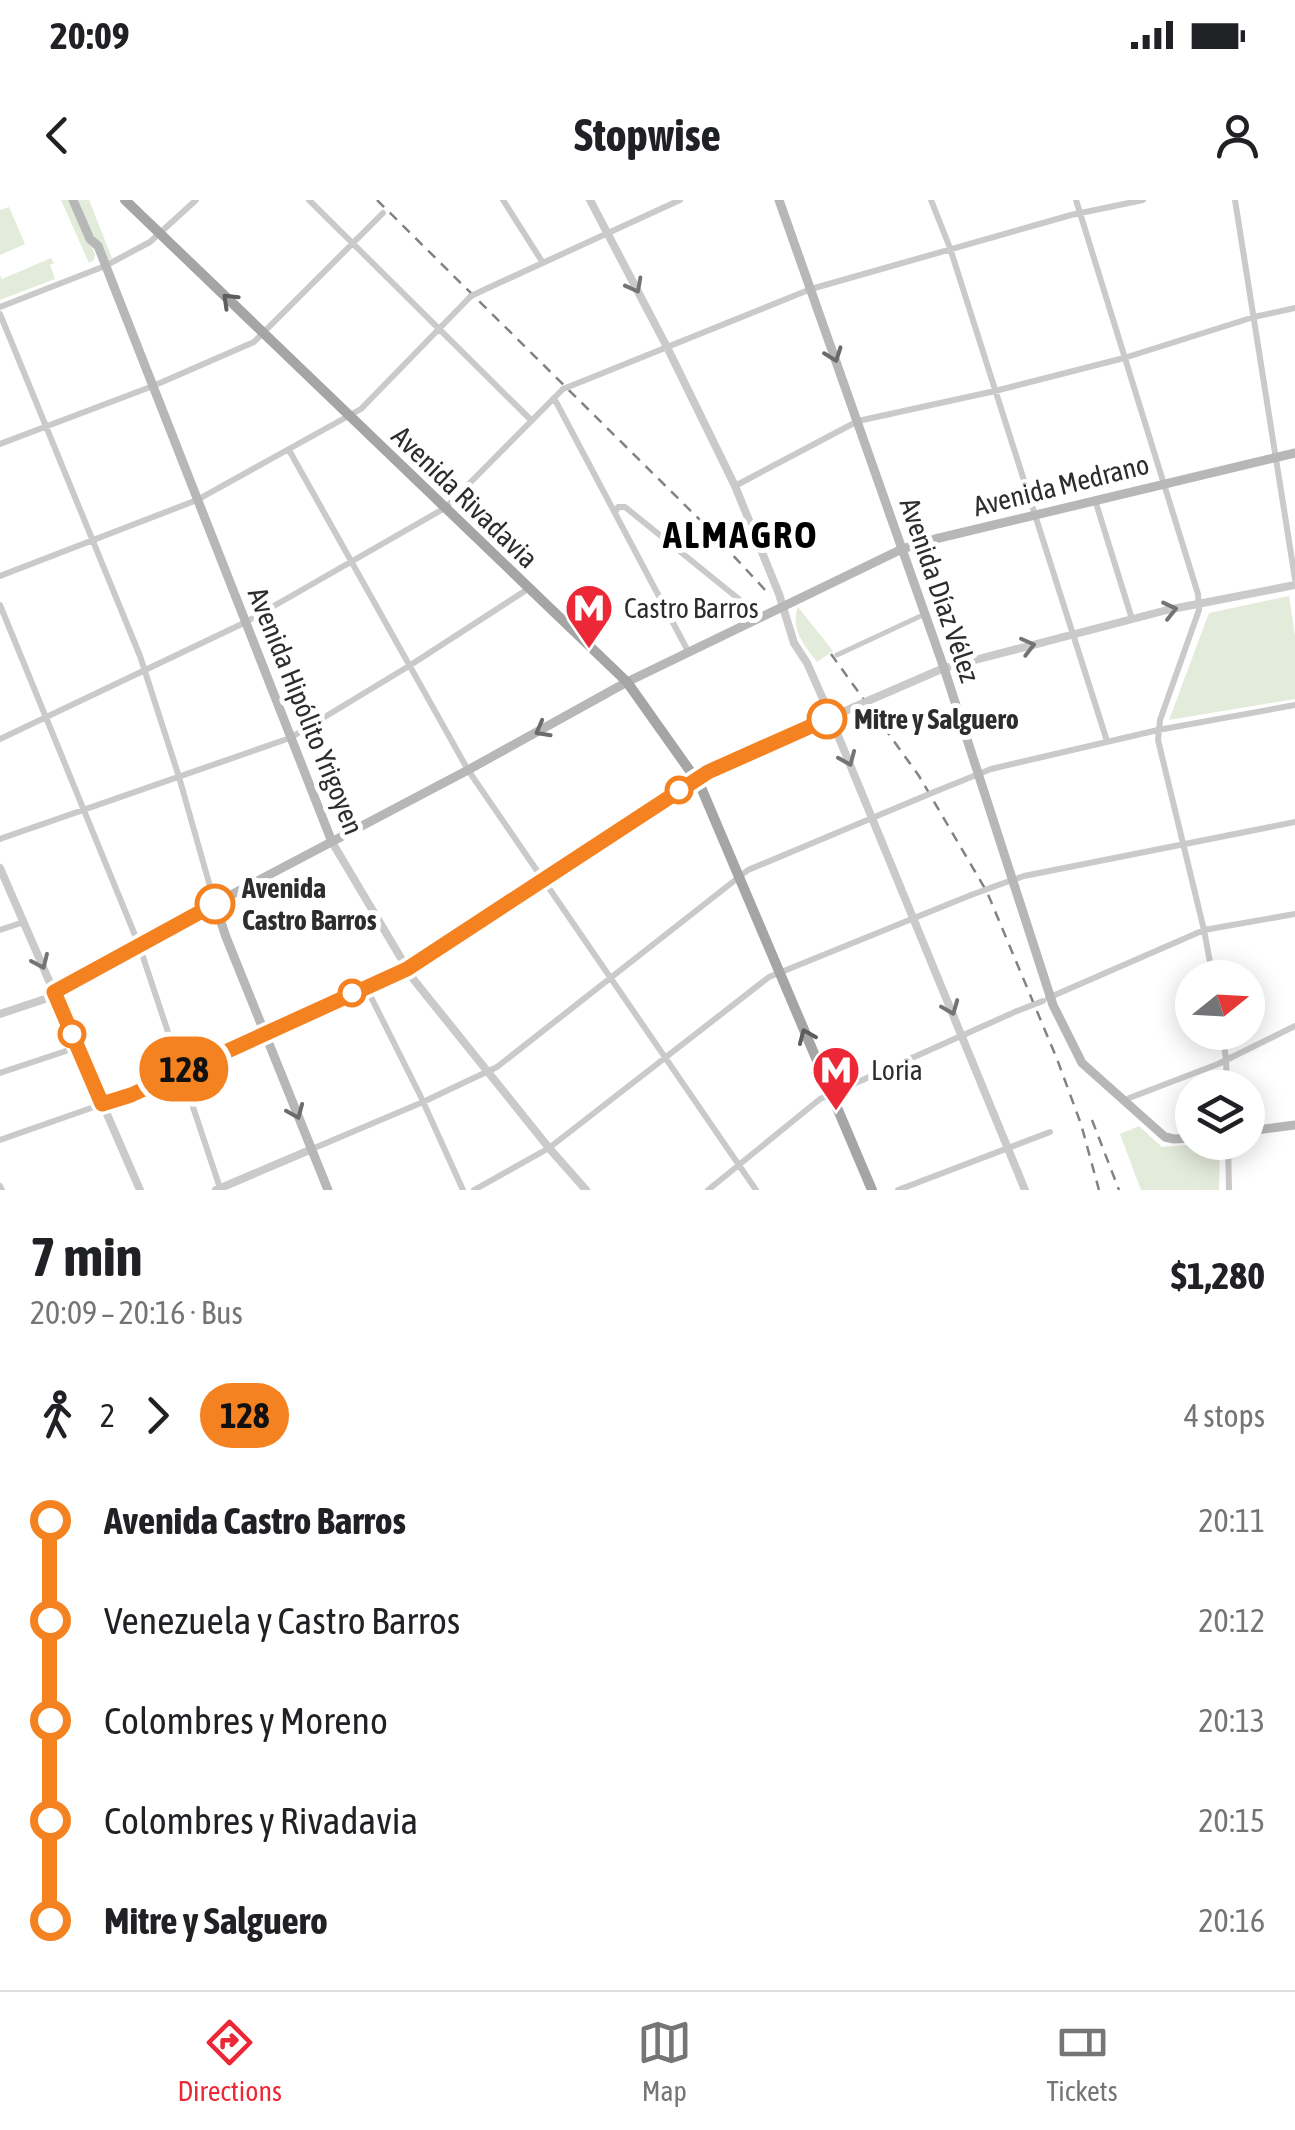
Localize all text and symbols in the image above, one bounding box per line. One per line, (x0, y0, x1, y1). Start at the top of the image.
text: 20:09 (50, 14, 130, 57)
icon: back (30, 108, 85, 163)
icon: person (1210, 108, 1265, 163)
text: Stopwise (574, 109, 721, 161)
one-way arrow (623, 276, 642, 294)
one-way arrow (222, 294, 240, 312)
one-way arrow (822, 346, 843, 363)
street label: Avenida Rivadavia (386, 420, 544, 574)
street label: Avenida Medrano (970, 448, 1152, 522)
street label: Avenida Díaz Vélez (894, 494, 986, 686)
district label: ALMAGRO (662, 513, 819, 556)
metro station icon: Castro Barros (563, 582, 615, 650)
street label: Avenida Hipólito Yrigoyen (242, 583, 370, 839)
place label: Castro Barros (624, 592, 759, 624)
one-way arrow (1161, 601, 1178, 622)
one-way arrow (1019, 637, 1036, 658)
marker: Mitre y Salguero (808, 700, 846, 738)
place label: Mitre y Salguero (854, 703, 1019, 735)
one-way arrow (535, 717, 553, 737)
one-way arrow (837, 750, 857, 767)
unlabelled marker (666, 777, 692, 803)
place label: Avenida Castro Barros (241, 872, 377, 936)
marker: Avenida Castro Barros (196, 885, 234, 923)
one-way arrow (29, 952, 49, 970)
north arrow (1175, 960, 1265, 1050)
map controls (1175, 960, 1265, 1160)
unlabelled marker (339, 980, 365, 1006)
one-way arrow (939, 998, 959, 1016)
unlabelled marker (59, 1021, 85, 1047)
one-way arrow (798, 1028, 818, 1046)
line badge: 128 (126, 1036, 242, 1102)
metro station icon: Loria (810, 1044, 862, 1112)
text: 128 (159, 1049, 209, 1089)
place label: Loria (871, 1054, 923, 1086)
button: layers (1175, 1070, 1265, 1160)
one-way arrow (284, 1102, 304, 1120)
text: 7 min (30, 1225, 142, 1288)
text: $1,280 (1171, 1254, 1265, 1297)
text: 20:09 – 20:16 · Bus (30, 1294, 243, 1331)
icon: walk (30, 1388, 85, 1443)
icon: forward (130, 1388, 185, 1443)
text: 128 (220, 1395, 269, 1435)
text: 2 (100, 1397, 115, 1434)
text: 4 stops (1184, 1397, 1265, 1434)
text: Avenida Castro Barros (104, 1499, 406, 1542)
text: 20:11 (1199, 1502, 1265, 1539)
text: Venezuela y Castro Barros (104, 1599, 460, 1642)
text: 20:12 (1199, 1602, 1265, 1639)
text: Colombres y Moreno (104, 1699, 388, 1742)
text: 20:13 (1199, 1702, 1265, 1739)
text: Colombres y Rivadavia (104, 1799, 418, 1842)
text: 20:15 (1199, 1802, 1265, 1839)
text: Mitre y Salguero (104, 1899, 328, 1942)
text: 20:16 (1199, 1902, 1265, 1939)
tab: Directions (177, 2015, 282, 2107)
tab: Map (637, 2015, 692, 2107)
tab: Tickets (1047, 2015, 1118, 2107)

